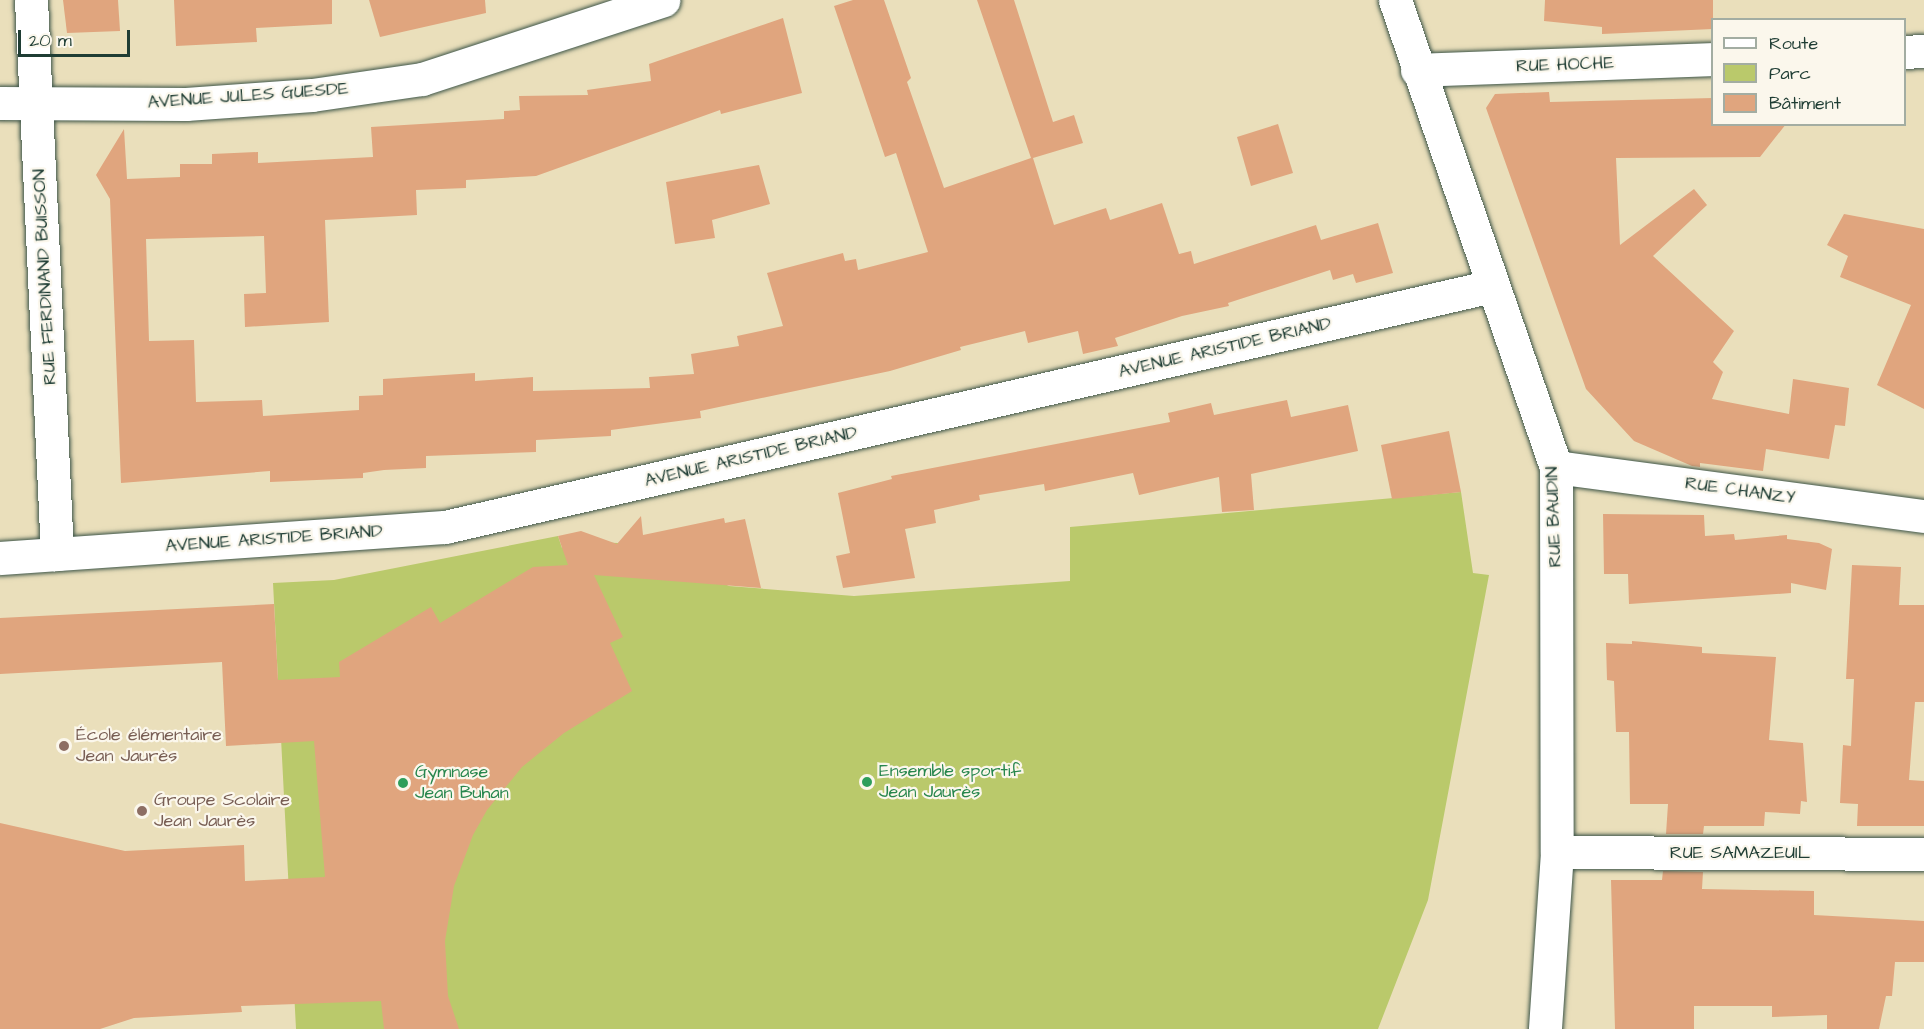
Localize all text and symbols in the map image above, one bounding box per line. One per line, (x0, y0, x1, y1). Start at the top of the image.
scale bar (21, 18, 134, 56)
legend (1711, 18, 1906, 126)
text: 20 m (29, 28, 72, 53)
text: Route (1769, 31, 1818, 56)
street label: RUE HOCHE (1516, 52, 1614, 78)
text: Parc (1769, 61, 1811, 86)
street label: AVENUE JULES GUESDE (147, 78, 349, 114)
text: Bâtiment (1769, 91, 1841, 116)
street label: RUE FERDINAND BUISSON (29, 168, 61, 386)
street label: AVENUE ARISTIDE BRIAND (1117, 313, 1333, 383)
street label: AVENUE ARISTIDE BRIAND (643, 422, 859, 492)
street label: RUE BAUDIN (1541, 466, 1567, 568)
street label: RUE CHANZY (1684, 473, 1796, 509)
street label: AVENUE ARISTIDE BRIAND (165, 521, 383, 557)
place label: École élémentaire Jean Jaurès (76, 725, 222, 768)
marker: École élémentaire Jean Jaurès (57, 739, 71, 753)
place label: Ensemble sportif Jean Jaurès (879, 761, 1021, 804)
place label: Gymnase Jean Buhan (415, 762, 509, 804)
marker: Ensemble sportif Jean Jaurès (860, 775, 874, 789)
marker: Gymnase Jean Buhan (396, 776, 410, 790)
place label: Groupe Scolaire Jean Jaurès (154, 790, 290, 832)
marker: Groupe Scolaire Jean Jaurès (135, 804, 149, 818)
street label: RUE SAMAZEUIL (1670, 842, 1810, 864)

